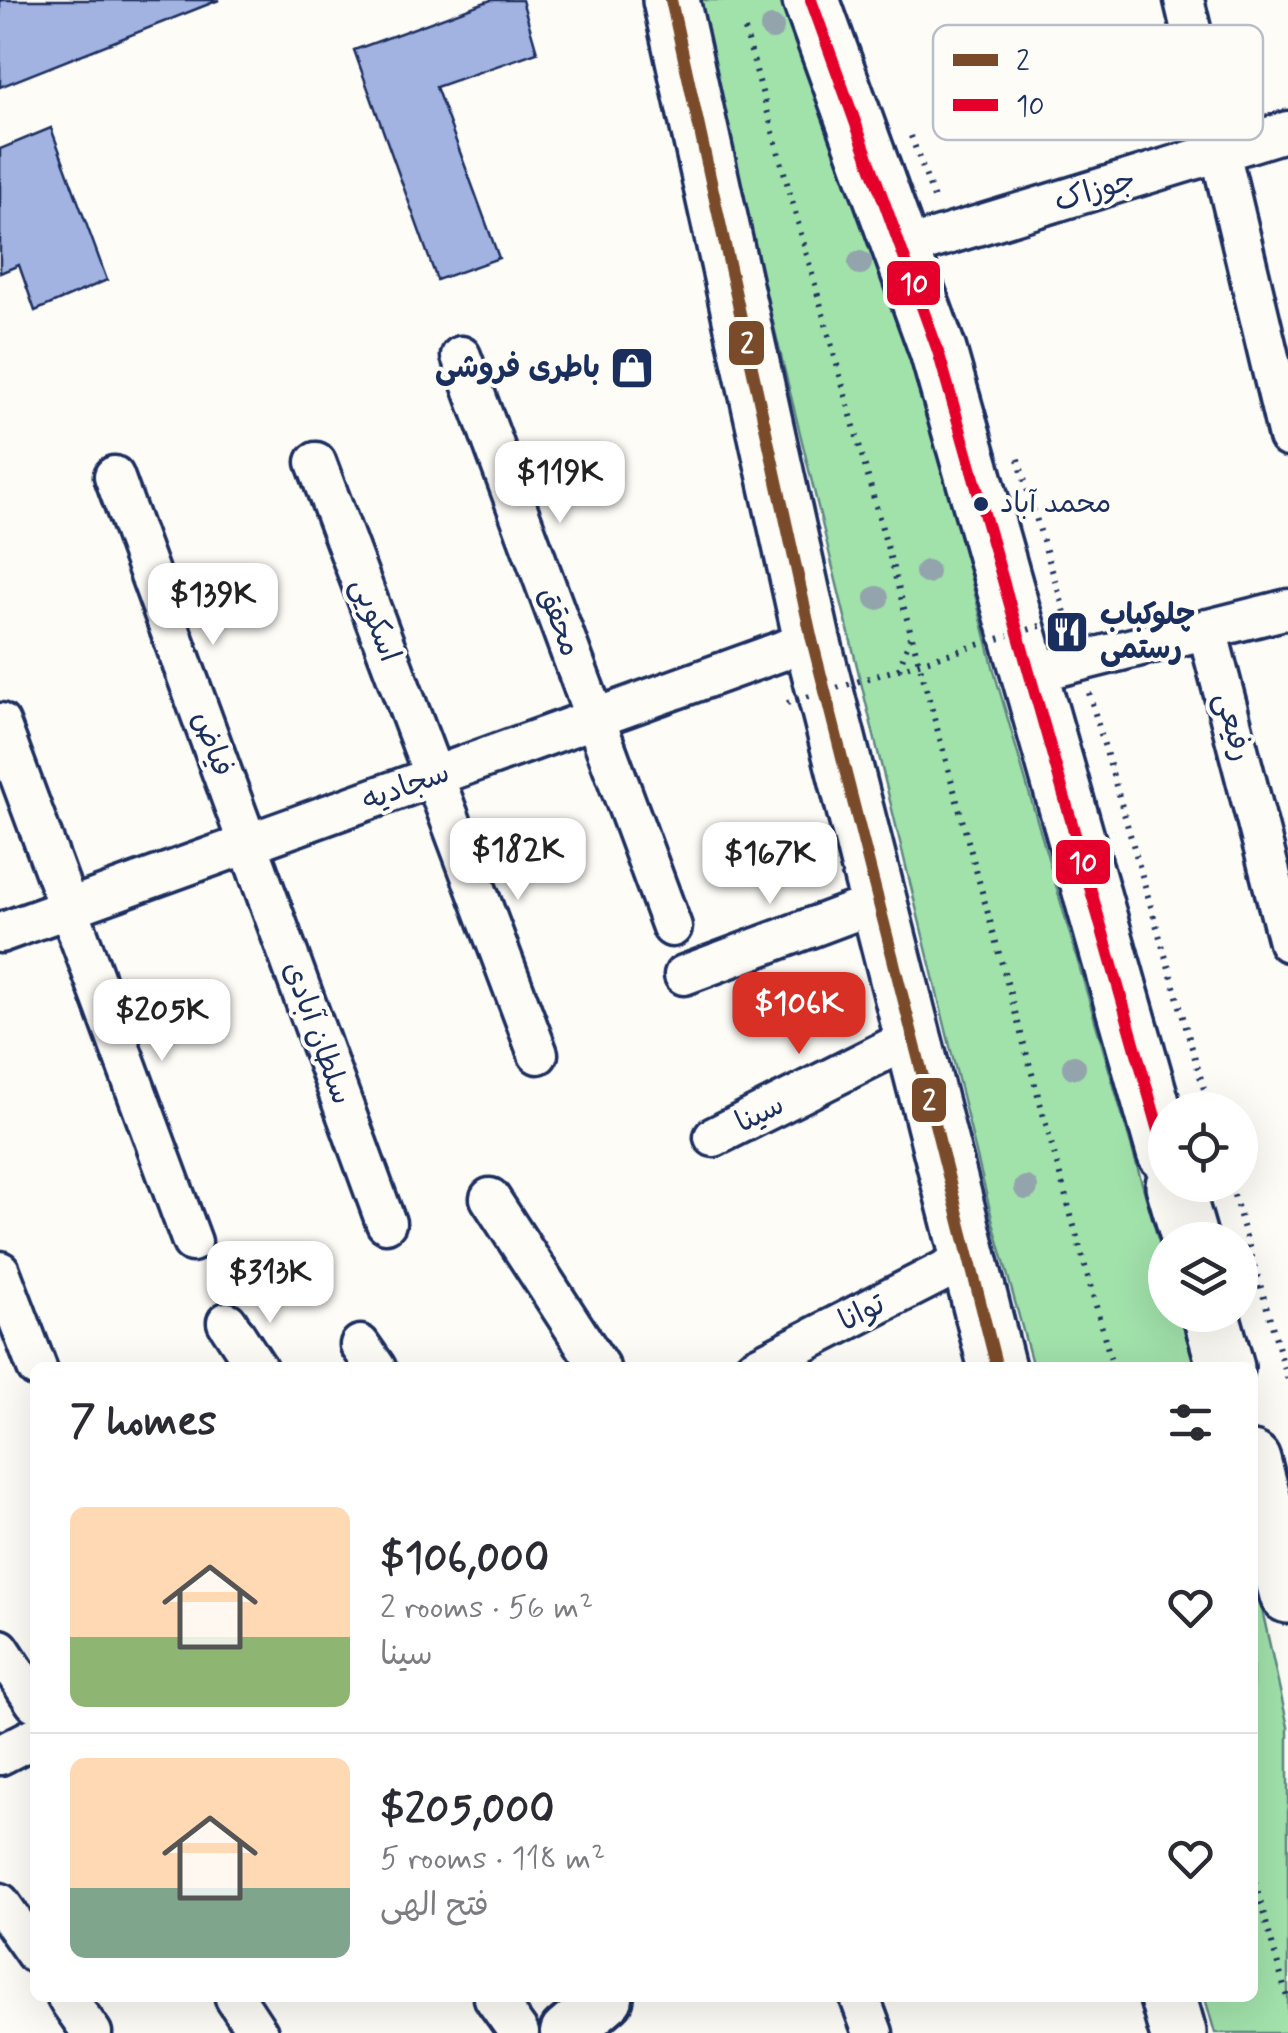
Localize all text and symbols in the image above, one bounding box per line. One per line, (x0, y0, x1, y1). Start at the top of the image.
legend (933, 25, 1263, 140)
text: 2 (1016, 44, 1030, 81)
text: 10 (1016, 89, 1045, 126)
street label: جوزاک (1050, 160, 1140, 222)
line badge: 10 (885, 259, 942, 307)
text: 10 (900, 267, 928, 304)
line badge: 2 (727, 319, 766, 367)
text: 2 (740, 327, 754, 364)
shop icon: باطری فروشی (609, 345, 655, 391)
place label: باطری فروشی (435, 349, 600, 388)
pin: $119K (490, 441, 630, 526)
text: $119K (517, 452, 603, 494)
place label: محمد آباد (1000, 486, 1111, 523)
marker: محمد آباد (971, 494, 991, 514)
pin: $139K (143, 563, 283, 648)
street label: اسکویی (341, 572, 409, 668)
text: $139K (170, 574, 256, 616)
street label: محقق (529, 582, 589, 662)
place label: چلوکباب رستمی (1100, 596, 1195, 669)
restaurant icon: چلوکباب رستمی (1044, 609, 1090, 655)
street label: رفیعی (1205, 688, 1261, 766)
street label: فیاض (182, 706, 242, 782)
street label: سجادیه (357, 753, 455, 821)
pin: $182K (448, 818, 588, 903)
pin: $167K (700, 822, 840, 907)
text: $182K (472, 829, 564, 871)
text: $167K (724, 833, 816, 875)
line badge: 10 (1054, 838, 1112, 886)
text: 10 (1069, 846, 1097, 883)
street label: سلطان آبادی (273, 956, 361, 1110)
pin: $106K (729, 972, 869, 1057)
pin: $205K (92, 979, 232, 1064)
text: $106K (754, 983, 844, 1025)
text: $205K (115, 990, 209, 1032)
line badge: 2 (910, 1076, 948, 1124)
text: 2 (922, 1084, 936, 1121)
street label: سینا (729, 1085, 791, 1143)
map controls (1148, 1092, 1258, 1332)
button: locate (1148, 1092, 1258, 1202)
button: layers (1148, 1222, 1258, 1332)
pin: $313K (200, 1241, 340, 1326)
text: $313K (229, 1252, 311, 1294)
street label: توانا (832, 1285, 892, 1341)
text: 7 homes (70, 1395, 217, 1450)
icon: filters (1163, 1395, 1218, 1450)
text: $106,000 (380, 1532, 549, 1587)
icon: home (150, 1547, 270, 1667)
icon: heart (1163, 1580, 1218, 1635)
text: 2 rooms · 56 m² (380, 1587, 593, 1629)
text: سینا (380, 1634, 433, 1676)
text: $205,000 (380, 1783, 555, 1838)
icon: home (150, 1798, 270, 1918)
icon: heart (1163, 1831, 1218, 1886)
text: 5 rooms · 118 m² (380, 1838, 605, 1880)
text: فتح الهی (380, 1885, 489, 1927)

